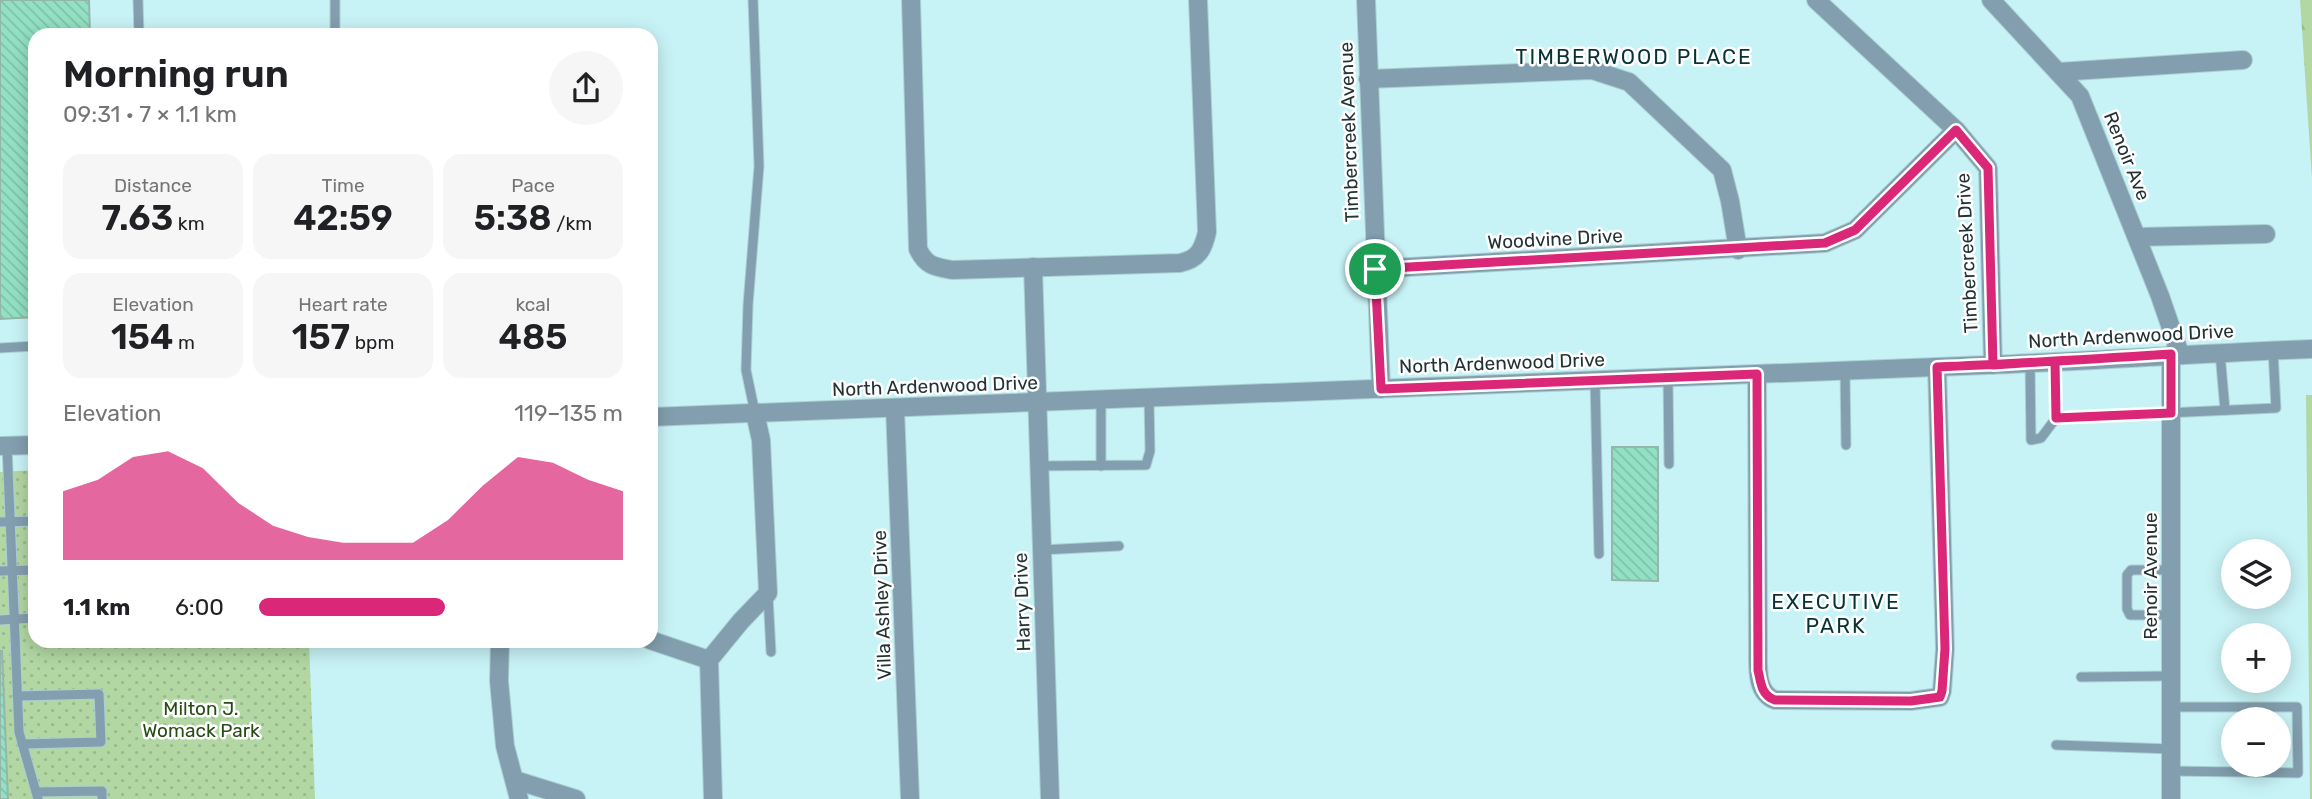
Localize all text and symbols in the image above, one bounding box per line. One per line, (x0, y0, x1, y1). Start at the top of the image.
street label: Timbercreek Avenue (1334, 41, 1364, 223)
district label: TIMBERWOOD PLACE (1515, 44, 1753, 69)
text: Morning run (63, 51, 289, 97)
button: share (549, 51, 623, 125)
text: 09:31 · 7 × 1.1 km (63, 100, 237, 128)
street label: Renoir Ave (2099, 108, 2155, 204)
street label: Timbercreek Drive (1951, 172, 1983, 334)
text: Distance (114, 174, 192, 197)
text: Time (321, 174, 365, 197)
text: Pace (511, 174, 555, 197)
text: 7.63 (101, 197, 173, 239)
text: 42:59 (293, 197, 393, 239)
text: 5:38 (474, 197, 552, 239)
text: km (173, 212, 205, 235)
text: /km (552, 212, 592, 235)
street label: Woodvine Drive (1487, 224, 1623, 254)
pin (1345, 239, 1405, 299)
icon: arrive (1356, 250, 1394, 288)
text: Elevation (112, 293, 194, 316)
text: Heart rate (298, 293, 388, 316)
text: kcal (516, 293, 550, 316)
text: 154 (111, 316, 173, 358)
text: 157 (292, 316, 350, 358)
text: 485 (499, 316, 567, 358)
street label: North Ardenwood Drive (2028, 319, 2234, 353)
text: m (173, 331, 195, 354)
text: bpm (350, 331, 394, 354)
street label: North Ardenwood Drive (1399, 348, 1605, 378)
street label: North Ardenwood Drive (832, 371, 1038, 401)
text: Elevation (63, 399, 162, 427)
text: 119–135 m (514, 399, 623, 427)
street label: Renoir Avenue (2139, 512, 2162, 640)
street label: Villa Ashley Drive (868, 530, 896, 680)
map controls (2221, 539, 2291, 777)
button: layers (2221, 539, 2291, 609)
street label: Harry Drive (1009, 552, 1035, 652)
district label: EXECUTIVE PARK (1771, 589, 1901, 638)
text: 1.1 km (63, 593, 130, 621)
text: 6:00 (175, 593, 224, 621)
button: + (2221, 623, 2291, 693)
park label: Milton J. Womack Park (142, 697, 260, 742)
button: − (2221, 707, 2291, 777)

